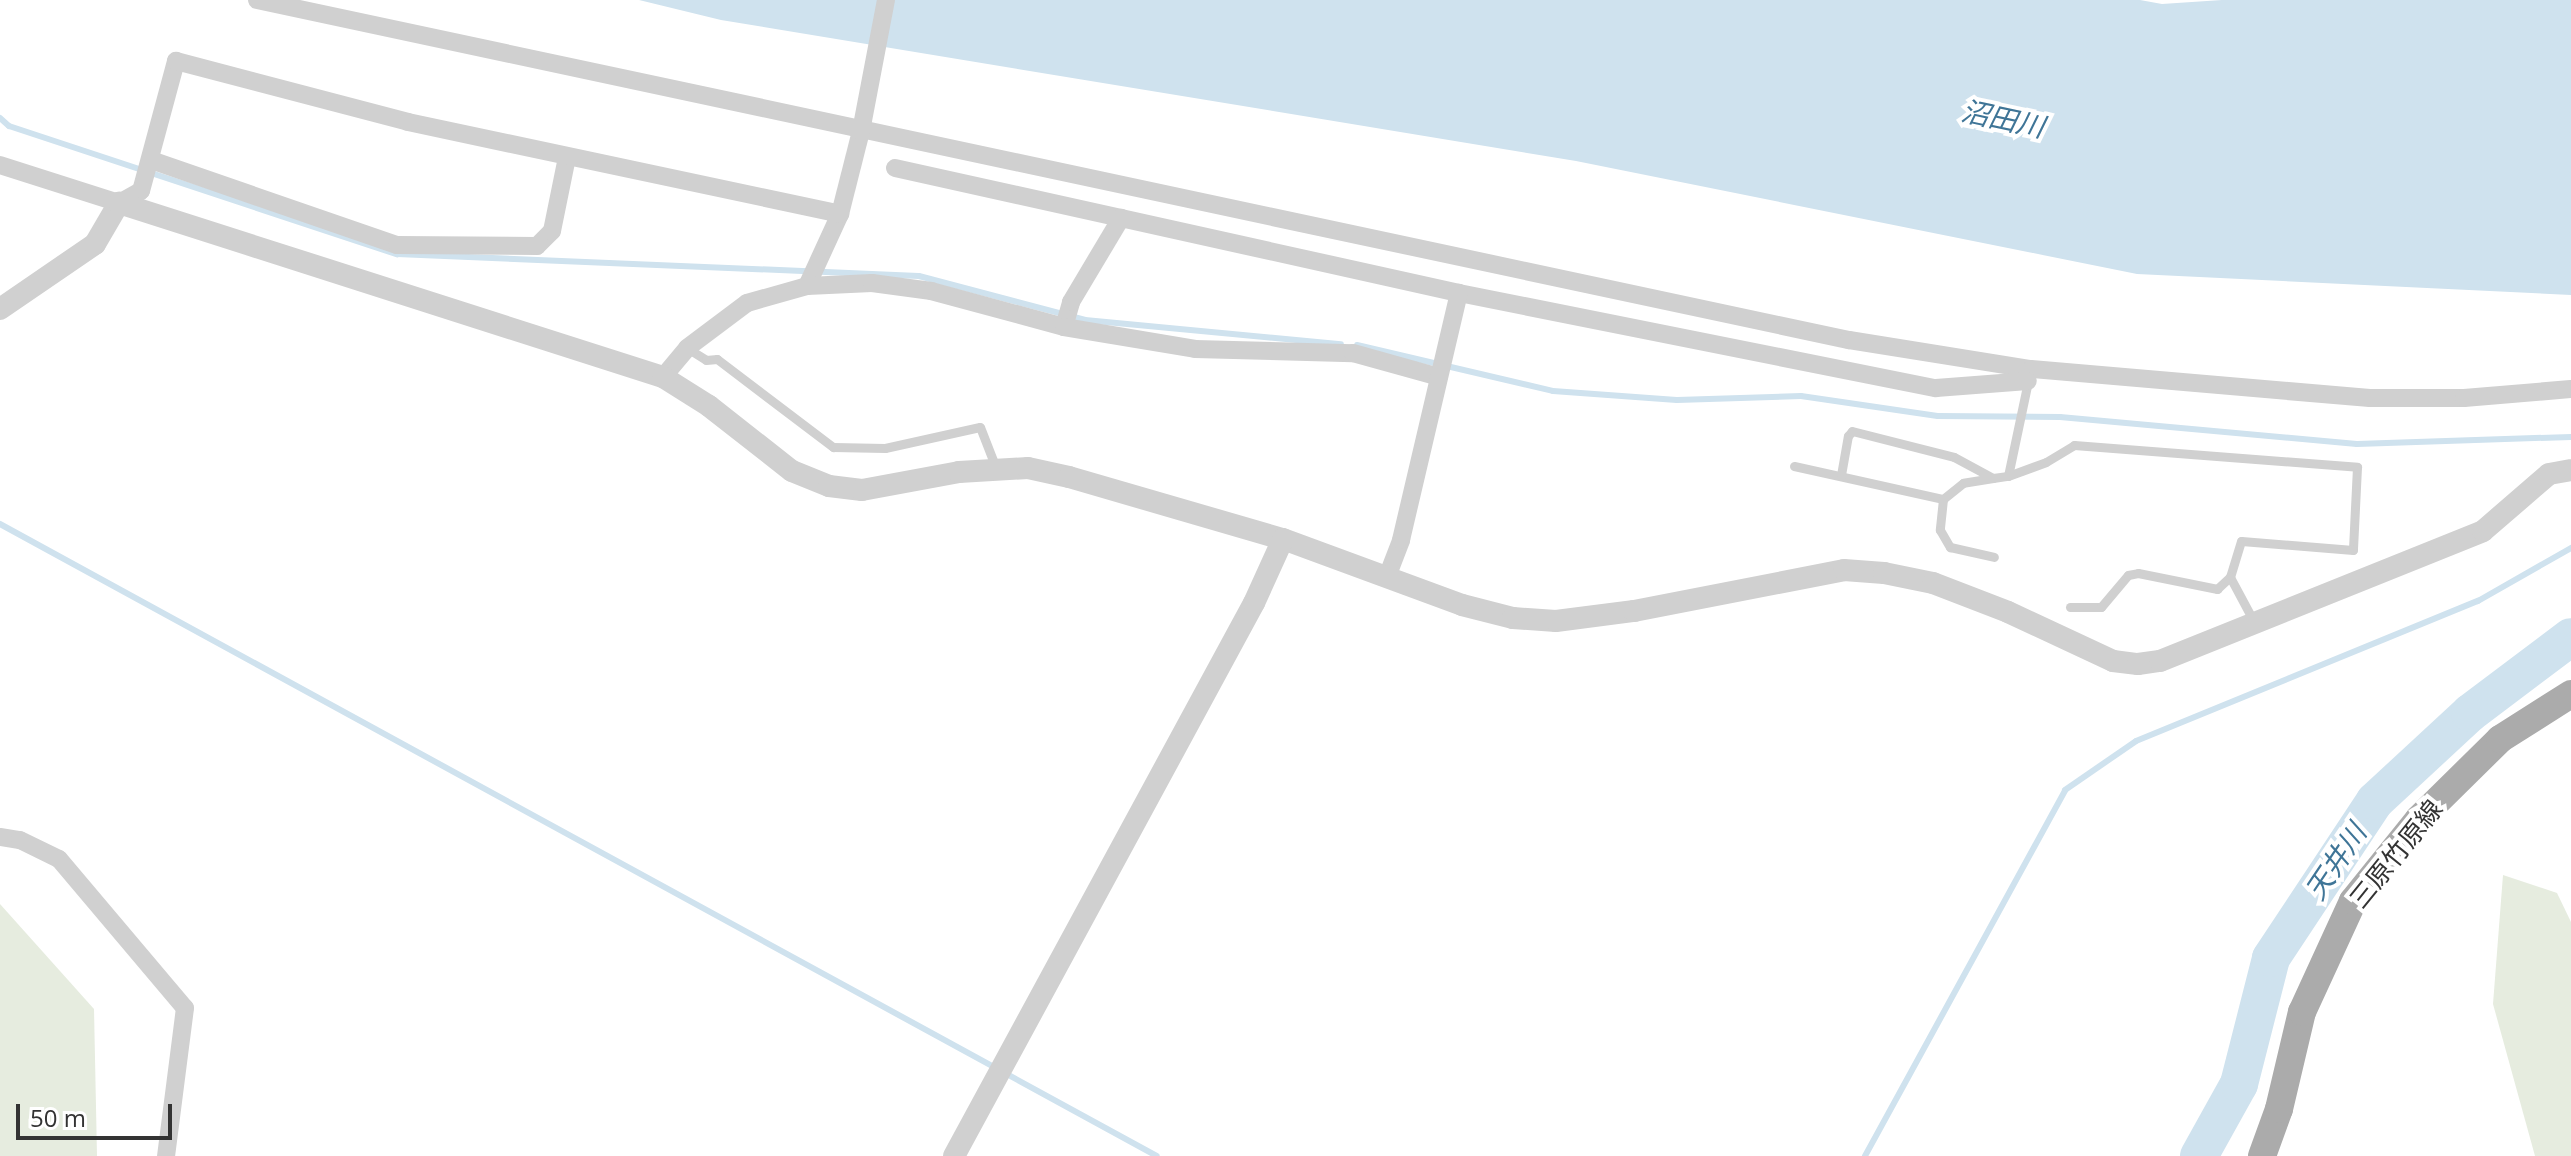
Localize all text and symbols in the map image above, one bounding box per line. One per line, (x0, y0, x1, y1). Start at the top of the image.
water label: 沼田川 (1958, 93, 2048, 143)
street label: 三原竹原線 (2343, 794, 2449, 914)
water label: 天井川 (2298, 817, 2372, 905)
scale bar (20, 1088, 176, 1138)
text: 50 m (30, 1101, 86, 1134)

